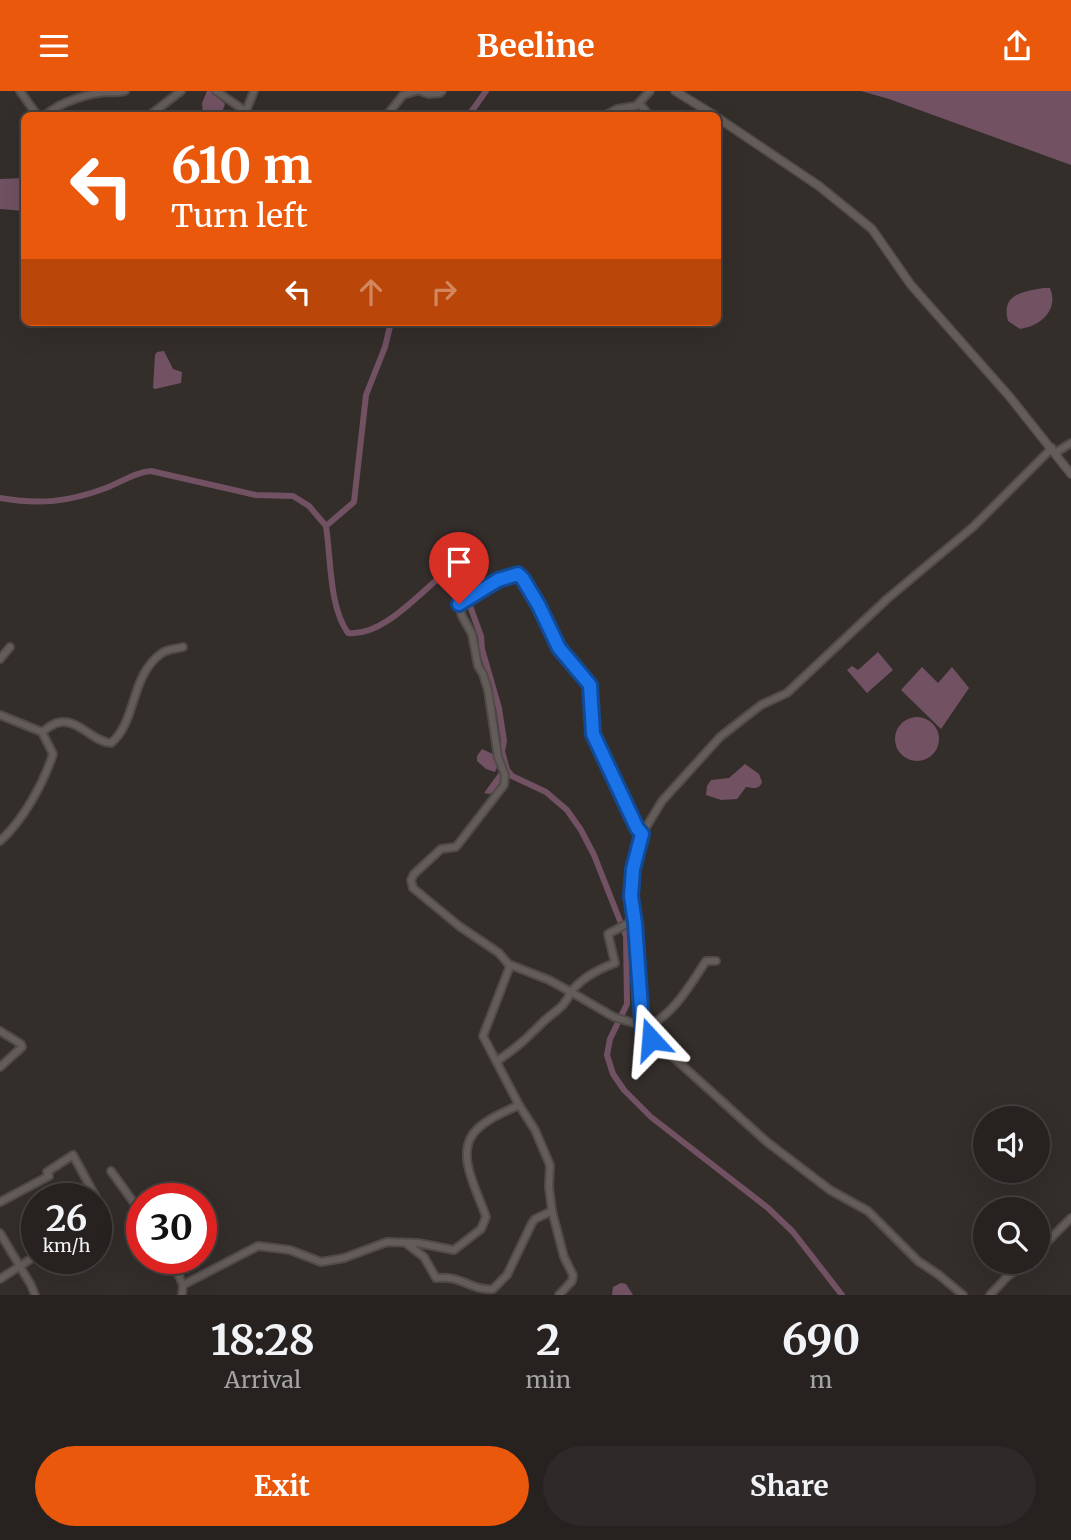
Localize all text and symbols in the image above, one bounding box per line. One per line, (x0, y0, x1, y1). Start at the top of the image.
text: Beeline (476, 26, 595, 66)
icon: menu (35, 27, 73, 65)
icon: share (998, 27, 1036, 65)
text: 610 m (171, 135, 312, 196)
icon: left (56, 140, 147, 231)
text: Turn left (171, 196, 308, 236)
icon: left (279, 273, 317, 311)
icon: ahead (352, 273, 390, 311)
icon: right (425, 273, 463, 311)
pin (429, 532, 489, 604)
icon: arrive (440, 543, 478, 581)
position arrow (614, 1002, 688, 1076)
map controls (973, 1106, 1050, 1274)
button: sound (973, 1106, 1050, 1183)
speed limit sign: 30 (126, 1183, 217, 1274)
text: 26 (46, 1197, 87, 1241)
button: search (973, 1197, 1050, 1274)
text: km/h (43, 1234, 90, 1257)
text: 18:28 (211, 1314, 315, 1366)
text: 2 (536, 1314, 561, 1366)
text: 690 (782, 1314, 860, 1366)
text: Arrival (224, 1365, 301, 1394)
text: min (526, 1365, 571, 1394)
text: m (810, 1365, 832, 1394)
button: Exit (35, 1446, 529, 1526)
button: Share (543, 1446, 1036, 1526)

